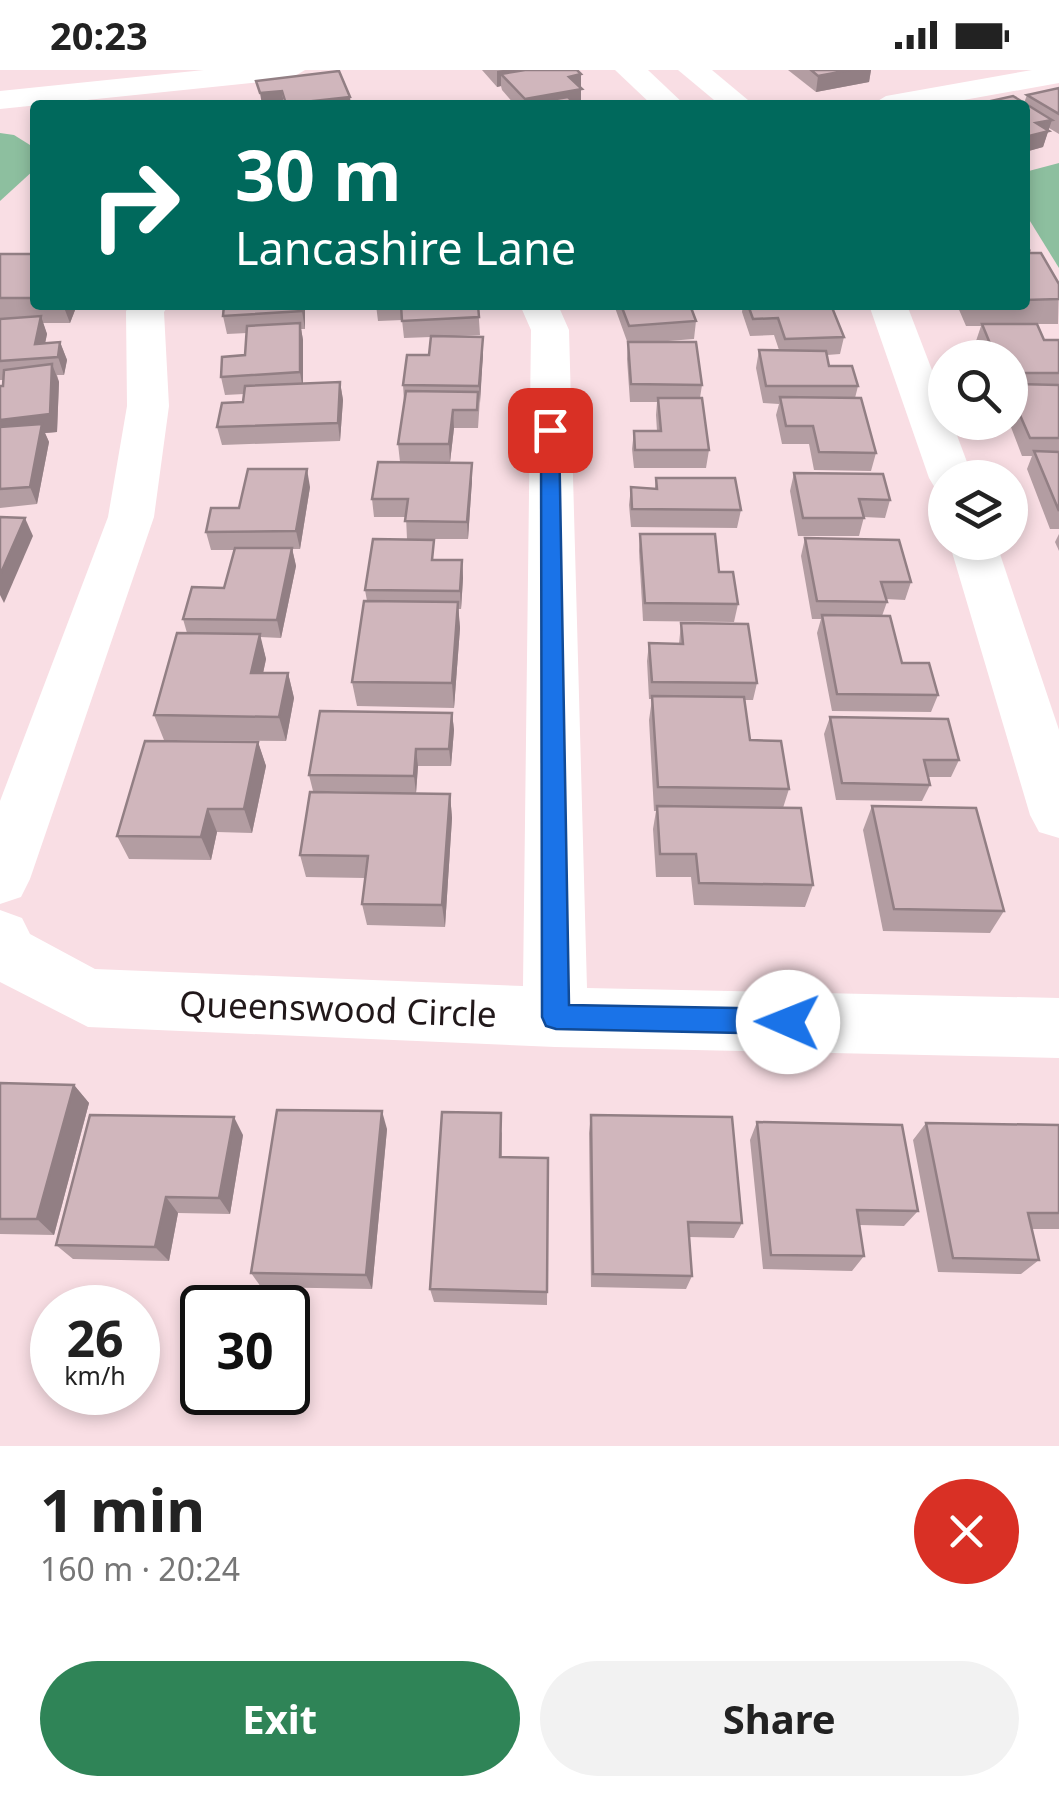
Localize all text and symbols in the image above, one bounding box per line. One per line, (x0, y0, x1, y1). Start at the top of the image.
text: 20:23 (50, 9, 148, 61)
text: 30 m (235, 126, 402, 222)
icon: right (70, 140, 200, 270)
text: Lancashire Lane (235, 217, 576, 278)
map controls (928, 340, 1028, 560)
button: search (928, 340, 1028, 440)
pin (508, 388, 593, 473)
icon: arrive (523, 403, 578, 458)
button: layers (928, 460, 1028, 560)
position arrow (736, 970, 840, 1074)
street label: Queenswood Circle (178, 979, 498, 1037)
speed limit sign: 30 (180, 1285, 310, 1415)
text: 26 (66, 1304, 124, 1372)
text: km/h (64, 1358, 126, 1392)
text: 1 min (40, 1468, 205, 1550)
button: close (914, 1479, 1019, 1584)
text: 160 m · 20:24 (40, 1547, 240, 1590)
button: Exit (40, 1661, 520, 1776)
button: Share (540, 1661, 1019, 1776)

